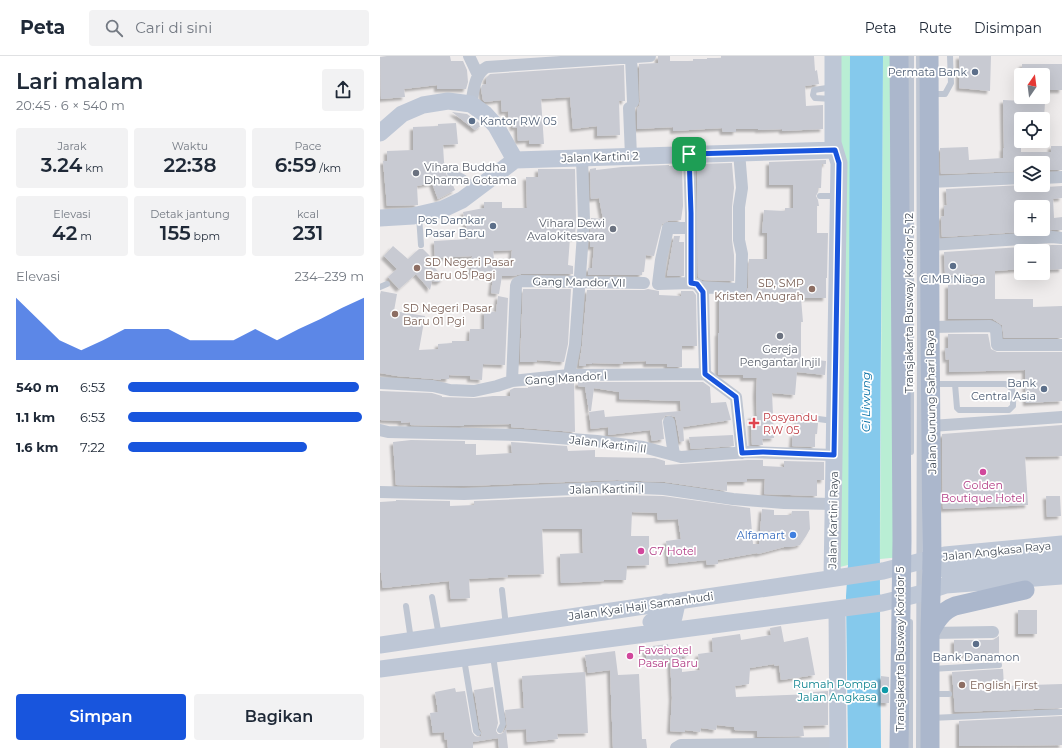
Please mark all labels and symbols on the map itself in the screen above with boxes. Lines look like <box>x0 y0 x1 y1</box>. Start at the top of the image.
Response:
place label: Permata Bank <box>888 65 967 79</box>
marker: Permata Bank <box>970 67 980 77</box>
north arrow <box>1014 68 1050 104</box>
place label: Kantor RW 05 <box>480 114 557 128</box>
marker: Kantor RW 05 <box>467 116 477 126</box>
pin <box>672 137 706 171</box>
street label: Jalan Kartini 2 <box>560 149 639 165</box>
place label: Vihara Buddha Dharma Gotama <box>424 160 517 187</box>
marker: Vihara Buddha Dharma Gotama <box>411 168 421 178</box>
place label: Pos Damkar Pasar Baru <box>417 213 485 240</box>
street label: Transjakarta Busway Koridor 5, 12 <box>902 213 916 393</box>
place label: Vihara Dewi Avalokitesvara <box>527 216 605 243</box>
marker: Pos Damkar Pasar Baru <box>488 221 498 231</box>
marker: Vihara Dewi Avalokitesvara <box>608 224 618 234</box>
place label: SD Negeri Pasar Baru 05 Pagi <box>425 255 514 282</box>
marker: CIMB Niaga <box>948 261 958 271</box>
marker: SD Negeri Pasar Baru 05 Pagi <box>412 263 422 273</box>
place label: CIMB Niaga <box>920 272 986 286</box>
street label: Gang Mandor VII <box>532 274 626 290</box>
place label: SD, SMP Kristen Anugrah <box>714 276 804 303</box>
marker: SD, SMP Kristen Anugrah <box>807 284 817 294</box>
place label: SD Negeri Pasar Baru 01 Pgi <box>403 301 492 328</box>
marker: SD Negeri Pasar Baru 01 Pgi <box>390 309 400 319</box>
street label: Jalan Gunung Sahari Raya <box>923 330 939 475</box>
marker: Gereja Pengantar Injil <box>775 331 785 341</box>
place label: Gereja Pengantar Injil <box>739 342 821 369</box>
street label: Gang Mandor I <box>524 368 608 388</box>
water label: Ci Liwung <box>858 372 873 432</box>
place label: Bank Central Asia <box>971 376 1036 403</box>
marker: Bank Central Asia <box>1039 384 1049 394</box>
place label: Posyandu RW 05 <box>763 410 818 437</box>
marker: Posyandu RW 05 <box>748 417 760 429</box>
street label: Jalan Kartini II <box>568 432 647 456</box>
marker: Golden Boutique Hotel <box>978 467 988 477</box>
street label: Jalan Kartini Raya <box>825 471 841 570</box>
place label: Golden Boutique Hotel <box>941 478 1025 505</box>
street label: Jalan Kartini I <box>569 481 644 497</box>
place label: Alfamart <box>737 528 786 542</box>
marker: Alfamart <box>788 530 798 540</box>
street label: Jalan Angkasa Raya <box>941 538 1052 564</box>
place label: G7 Hotel <box>649 544 697 558</box>
marker: G7 Hotel <box>636 546 646 556</box>
street label: Transjakarta Busway Koridor 5 <box>893 566 907 732</box>
street label: Jalan Kyai Haji Samanhudi <box>567 589 714 623</box>
marker: Bank Danamon <box>971 639 981 649</box>
place label: Favehotel Pasar Baru <box>638 643 698 670</box>
place label: Bank Danamon <box>932 650 1020 664</box>
marker: Favehotel Pasar Baru <box>625 651 635 661</box>
place label: Rumah Pompa Jalan Angkasa <box>793 677 877 704</box>
place label: English First <box>970 678 1039 692</box>
marker: English First <box>957 680 967 690</box>
marker: Rumah Pompa Jalan Angkasa <box>880 685 890 695</box>

